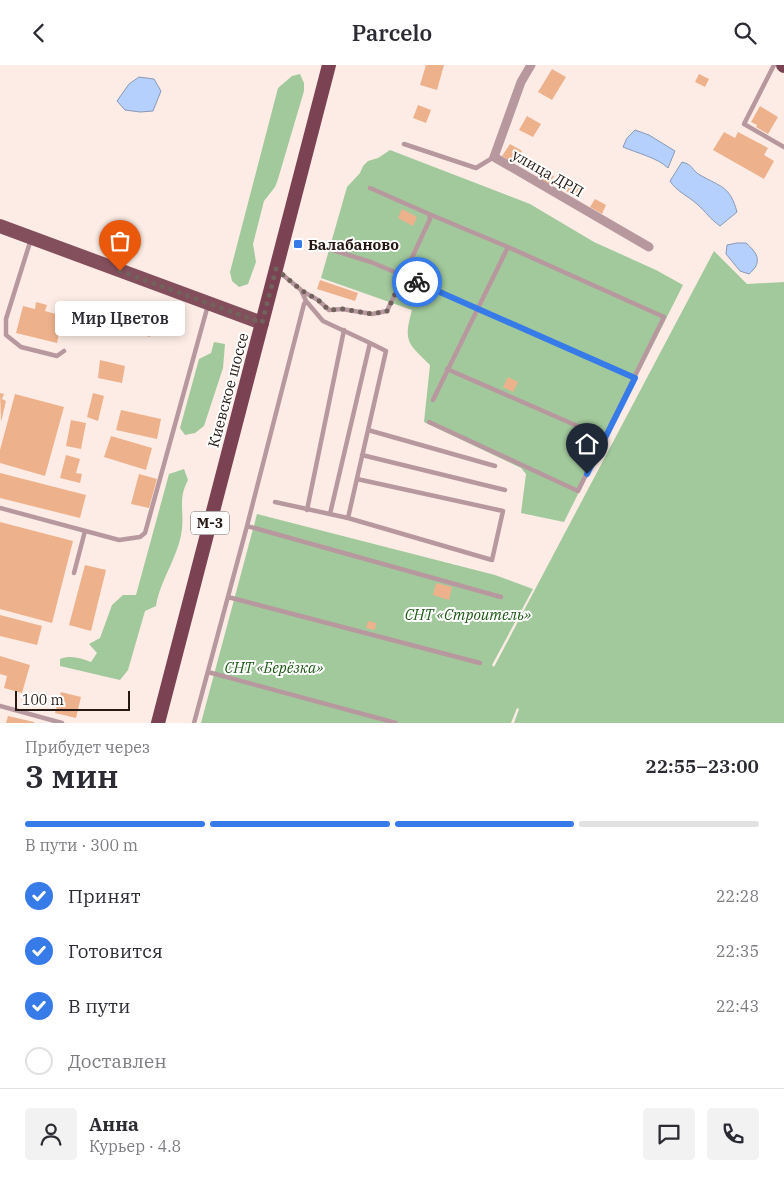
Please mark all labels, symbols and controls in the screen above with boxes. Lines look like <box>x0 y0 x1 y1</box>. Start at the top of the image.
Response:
text: Parcelo <box>352 18 432 47</box>
icon: back <box>25 19 53 47</box>
icon: search <box>731 19 759 47</box>
street label: улица ДРП <box>509 145 587 201</box>
pin <box>99 220 141 271</box>
icon: bag <box>106 227 134 255</box>
place label: Балабаново <box>308 235 399 254</box>
marker: Балабаново <box>292 238 304 250</box>
courier <box>392 257 442 307</box>
icon: bike <box>403 268 431 296</box>
callout: Мир Цветов <box>55 301 185 336</box>
text: Мир Цветов <box>71 308 169 328</box>
street label: Киевское шоссе <box>204 331 252 449</box>
pin <box>566 423 608 474</box>
icon: home <box>573 430 601 458</box>
road number: М-3 <box>191 511 229 534</box>
park label: СНТ «Строитель» <box>405 605 531 624</box>
park label: СНТ «Берёзка» <box>225 658 323 677</box>
scale bar <box>15 688 130 711</box>
text: 100 m <box>22 691 64 709</box>
text: Прибудет через <box>25 737 150 757</box>
text: 22:55–23:00 <box>645 754 759 778</box>
text: 3 мин <box>25 755 119 797</box>
text: В пути · 300 m <box>25 835 138 855</box>
icon: check <box>25 882 53 910</box>
text: Принят <box>68 884 141 908</box>
text: 22:28 <box>716 886 759 906</box>
icon: check <box>25 937 53 965</box>
text: Готовится <box>68 939 163 963</box>
text: 22:35 <box>716 941 759 961</box>
icon: check <box>25 992 53 1020</box>
text: В пути <box>68 994 130 1018</box>
text: 22:43 <box>716 996 759 1016</box>
text: Доставлен <box>68 1049 167 1073</box>
button: person <box>25 1108 77 1160</box>
button: chat <box>643 1108 695 1160</box>
button: phone <box>707 1108 759 1160</box>
text: Анна <box>89 1112 139 1136</box>
text: Курьер · 4.8 <box>89 1136 181 1156</box>

